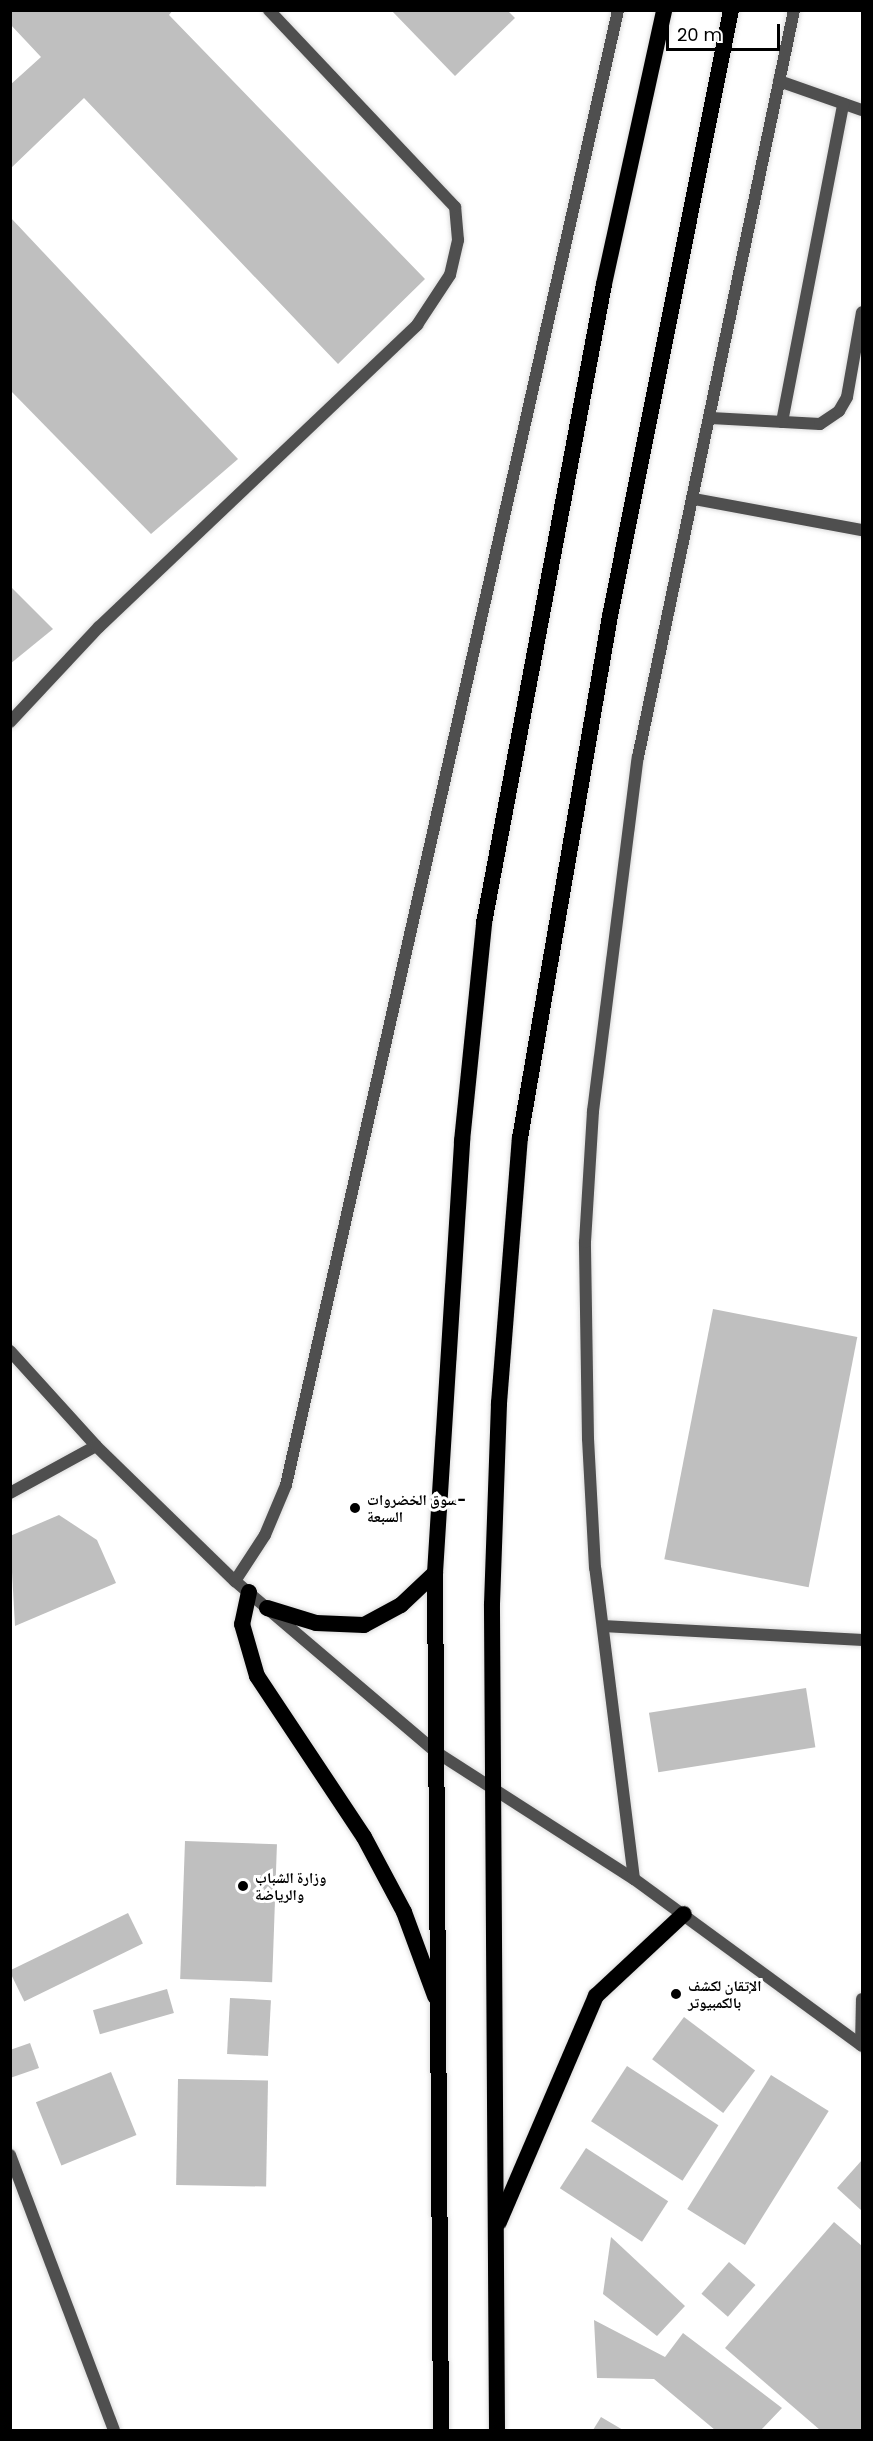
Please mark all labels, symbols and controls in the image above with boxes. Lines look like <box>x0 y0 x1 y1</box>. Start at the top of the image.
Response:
scale bar <box>669 12 783 50</box>
text: 20 m <box>677 22 722 47</box>
place label: سوق الخضروات- السبعة <box>367 1490 466 1525</box>
marker: سوق الخضروات- السبعة <box>348 1501 362 1515</box>
place label: وزارة الشباب والرياضة <box>255 1868 326 1903</box>
marker: وزارة الشباب والرياضة <box>236 1879 250 1893</box>
place label: الإتقان لكشف بالكمبيوتر <box>688 1976 762 2011</box>
marker: الإتقان لكشف بالكمبيوتر <box>669 1987 683 2001</box>

